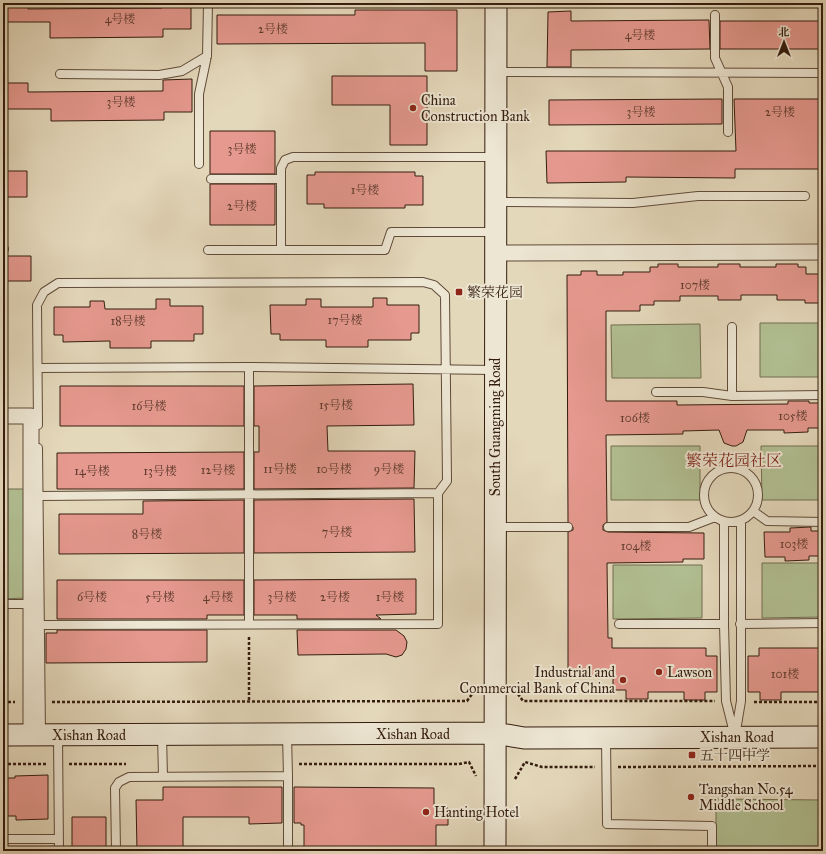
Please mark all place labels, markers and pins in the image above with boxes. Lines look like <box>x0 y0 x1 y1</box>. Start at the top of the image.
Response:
place label: China Construction Bank <box>421 92 530 125</box>
marker: China Construction Bank <box>408 103 418 113</box>
place label: 繁荣花园 <box>467 284 523 301</box>
marker: 繁荣花园 <box>454 287 464 297</box>
place label: Industrial and Commercial Bank of China <box>460 664 615 697</box>
place label: Lawson <box>667 664 713 681</box>
marker: Lawson <box>654 667 664 677</box>
marker: Industrial and Commercial Bank of China <box>618 675 628 685</box>
place label: 五十四中学 <box>700 747 770 764</box>
marker: 五十四中学 <box>687 750 697 760</box>
place label: Tangshan No.54 Middle School <box>699 781 794 814</box>
marker: Tangshan No.54 Middle School <box>686 792 696 802</box>
place label: Hanting Hotel <box>434 804 519 821</box>
marker: Hanting Hotel <box>421 807 431 817</box>

